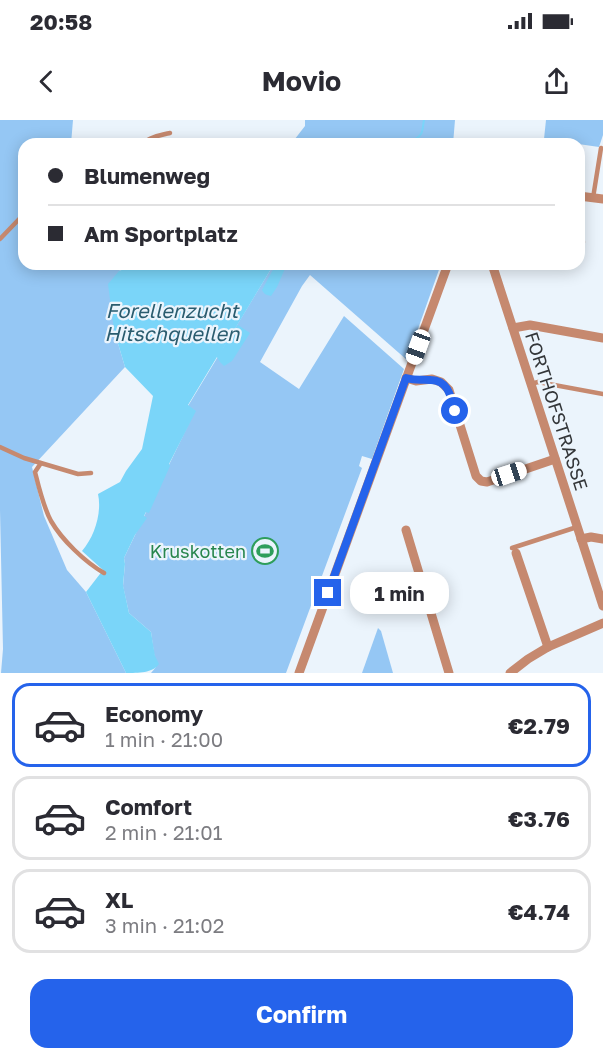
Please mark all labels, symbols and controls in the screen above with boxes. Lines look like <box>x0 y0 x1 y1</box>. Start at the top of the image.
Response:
text: 20:58 <box>30 8 92 35</box>
icon: back <box>30 65 63 98</box>
text: Movio <box>262 65 341 97</box>
icon: share <box>540 65 573 98</box>
text: Blumenweg <box>84 162 210 189</box>
text: Am Sportplatz <box>84 220 238 247</box>
water label: Forellenzucht Hitschquellen <box>105 298 240 345</box>
car <box>403 327 433 367</box>
street label: FORTHOFSTRASSE <box>521 329 593 493</box>
route start <box>441 397 468 424</box>
car <box>489 460 529 488</box>
sports icon: Kruskotten <box>250 536 280 566</box>
place label: Kruskotten <box>150 540 246 562</box>
callout: 1 min <box>349 572 448 614</box>
route end <box>314 579 341 606</box>
text: 1 min <box>374 581 425 605</box>
icon: car <box>33 698 87 752</box>
text: Economy <box>105 700 203 727</box>
text: €2.79 <box>508 712 570 739</box>
text: 1 min · 21:00 <box>105 727 223 751</box>
icon: car <box>33 791 87 845</box>
text: Comfort <box>105 793 192 820</box>
text: €3.76 <box>508 805 570 832</box>
text: 2 min · 21:01 <box>105 820 222 844</box>
icon: car <box>33 884 87 938</box>
text: XL <box>105 886 133 913</box>
text: €4.74 <box>508 898 570 925</box>
text: 3 min · 21:02 <box>105 913 224 937</box>
button: Confirm <box>30 979 573 1048</box>

